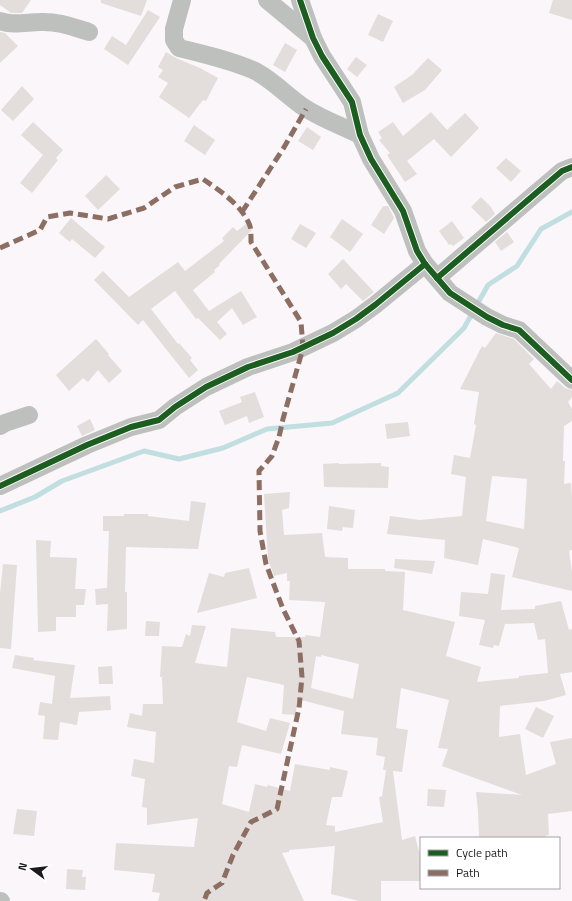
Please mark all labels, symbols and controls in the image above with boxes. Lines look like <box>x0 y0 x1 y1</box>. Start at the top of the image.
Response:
legend <box>420 837 560 889</box>
text: Cycle path <box>456 843 508 862</box>
north arrow <box>12 849 52 889</box>
text: N <box>14 861 31 872</box>
text: Path <box>456 863 480 882</box>

